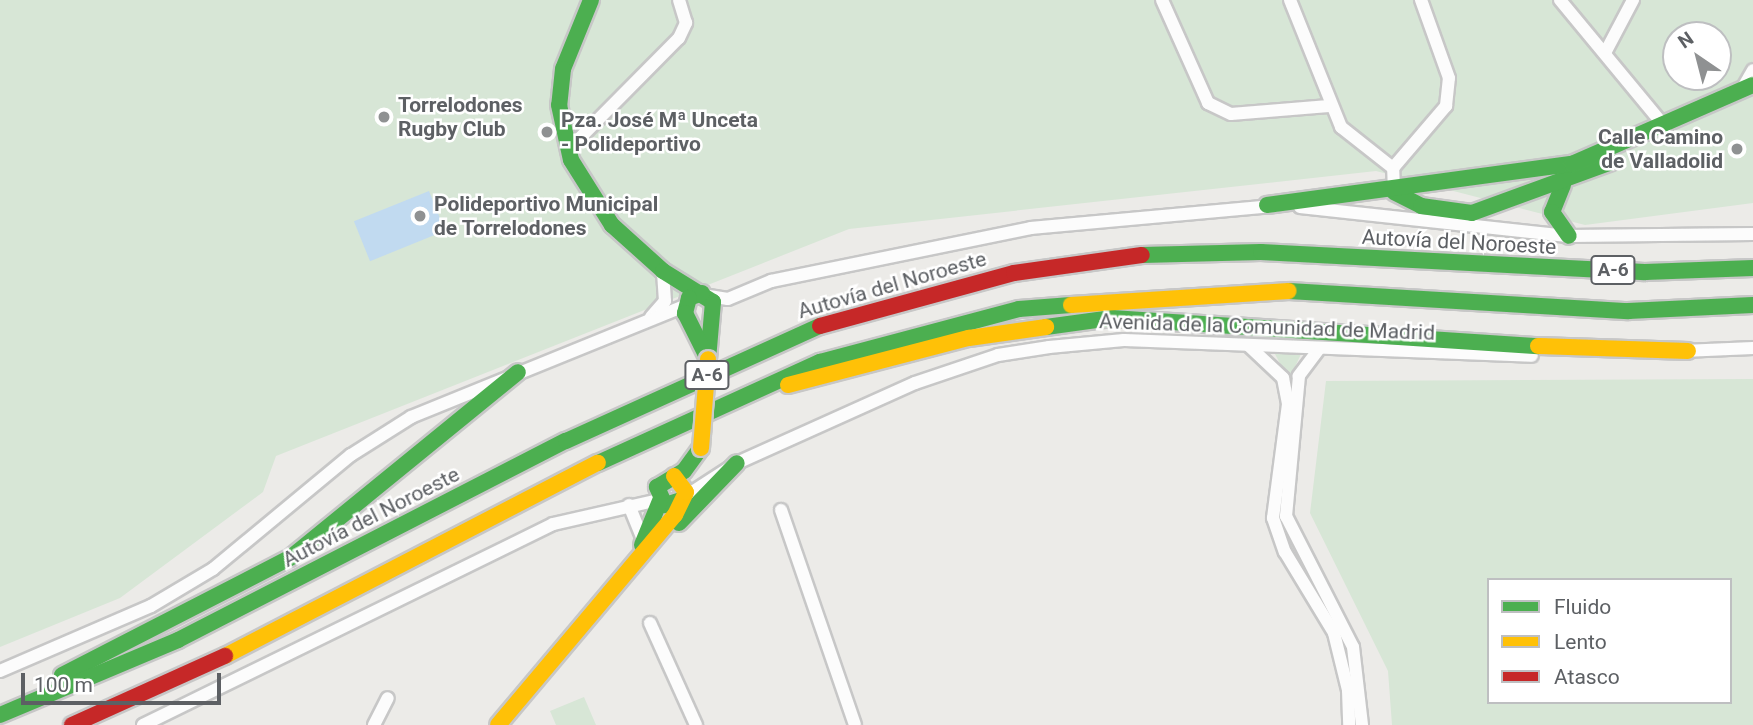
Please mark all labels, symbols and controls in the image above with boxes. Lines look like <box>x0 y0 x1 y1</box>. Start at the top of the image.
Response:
north arrow <box>1662 21 1732 91</box>
text: N <box>1674 27 1698 53</box>
place label: Torrelodones Rugby Club <box>398 92 523 142</box>
place label: Pza. José Mª Unceta - Polideportivo <box>561 107 758 157</box>
marker: Torrelodones Rugby Club <box>376 109 392 125</box>
marker: Pza. José Mª Unceta - Polideportivo <box>539 124 555 140</box>
place label: Calle Camino de Valladolid <box>1598 124 1723 174</box>
marker: Calle Camino de Valladolid <box>1729 141 1745 157</box>
place label: Polideportivo Municipal de Torrelodones <box>434 191 658 241</box>
marker: Polideportivo Municipal de Torrelodones <box>412 208 428 224</box>
street label: Autovía del Noroeste <box>1361 224 1557 260</box>
street label: Autovía del Noroeste <box>795 246 989 324</box>
road number: A-6 <box>1590 254 1636 286</box>
street label: Avenida de la Comunidad de Madrid <box>1099 309 1435 345</box>
road number: A-6 <box>684 360 730 390</box>
street label: Autovía del Noroeste <box>279 462 463 572</box>
legend <box>1487 578 1732 704</box>
text: Fluido <box>1554 595 1611 619</box>
text: Lento <box>1554 630 1607 654</box>
scale bar <box>24 658 224 702</box>
text: Atasco <box>1554 665 1620 689</box>
text: 100 m <box>34 673 93 697</box>

